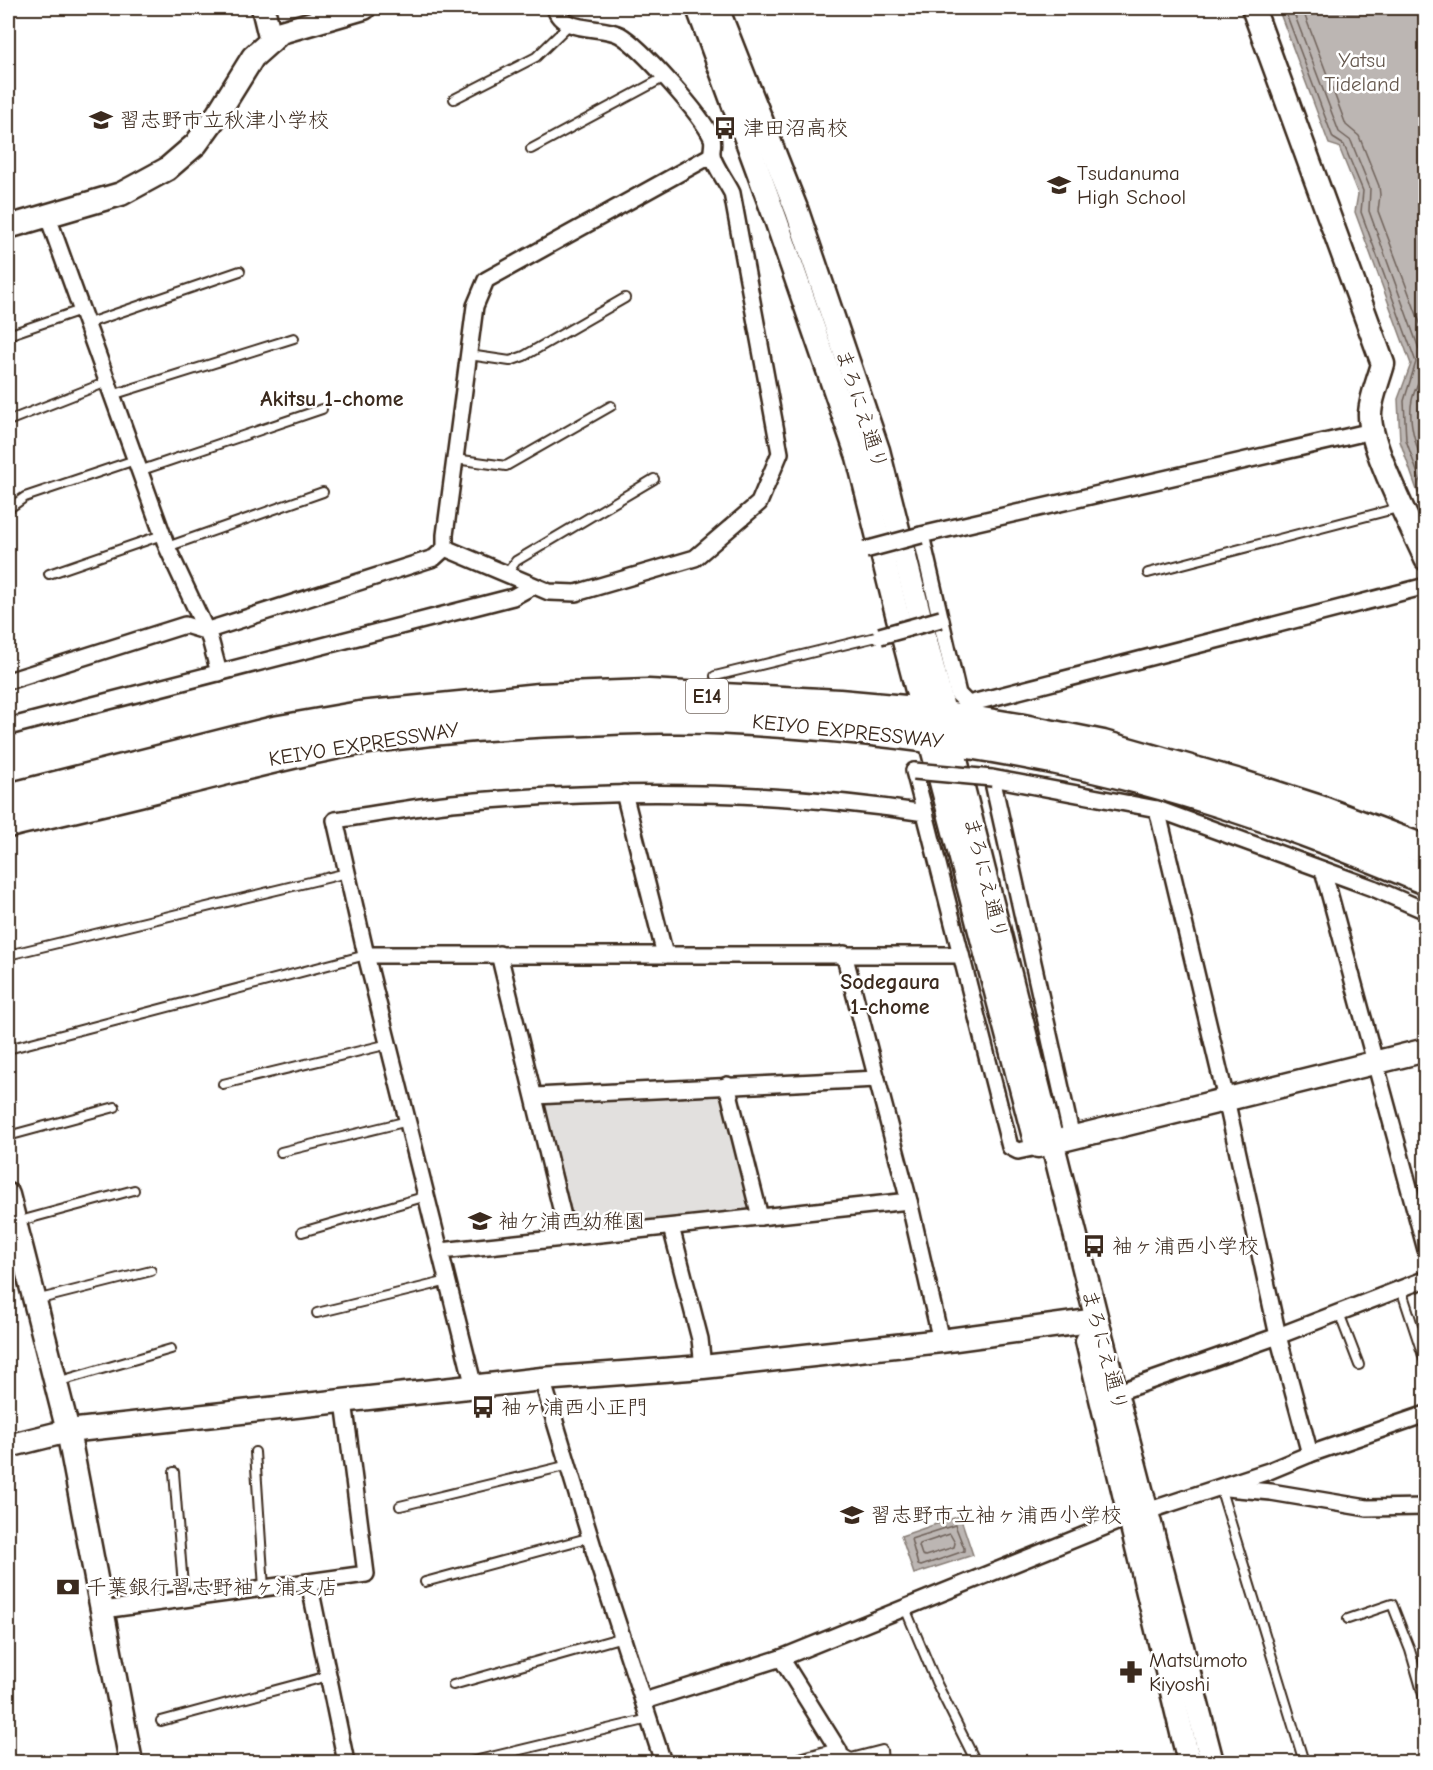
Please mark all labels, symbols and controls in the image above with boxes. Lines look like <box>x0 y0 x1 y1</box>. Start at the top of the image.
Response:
park label: Yatsu Tideland <box>1324 48 1400 96</box>
school or university icon: 習志野市立秋津小学校 <box>88 107 114 133</box>
place label: 習志野市立秋津小学校 <box>119 108 329 132</box>
bus stop icon: 津田沼高校 <box>712 115 738 141</box>
place label: 津田沼高校 <box>743 116 848 140</box>
place label: Tsudanuma High School <box>1077 161 1186 209</box>
school or university icon: Tsudanuma High School <box>1046 172 1072 198</box>
street label: まろにえ通り <box>831 345 893 473</box>
district label: Akitsu 1-chome <box>260 386 404 412</box>
road number: E14 <box>686 679 728 713</box>
street label: KEIYO EXPRESSWAY <box>751 709 945 753</box>
street label: KEIYO EXPRESSWAY <box>267 717 461 771</box>
street label: まろにえ通り <box>959 814 1013 942</box>
district label: Sodegaura 1-chome <box>840 969 940 1020</box>
school or university icon: 袖ケ浦西幼稚園 <box>467 1208 493 1234</box>
place label: 袖ケ浦西幼稚園 <box>498 1209 645 1233</box>
bus stop icon: 袖ヶ浦西小学校 <box>1081 1233 1107 1259</box>
place label: 袖ヶ浦西小学校 <box>1112 1234 1259 1258</box>
street label: まろにえ通り <box>1077 1286 1133 1414</box>
bus stop icon: 袖ヶ浦西小正門 <box>470 1394 496 1420</box>
place label: 袖ヶ浦西小正門 <box>501 1395 648 1419</box>
school or university icon: 習志野市立袖ヶ浦西小学校 <box>839 1502 865 1528</box>
place label: 習志野市立袖ヶ浦西小学校 <box>870 1503 1122 1527</box>
bank icon: 千葉銀行習志野袖ヶ浦支店 <box>55 1574 81 1600</box>
place label: 千葉銀行習志野袖ヶ浦支店 <box>86 1575 338 1599</box>
place label: Matsumoto Kiyoshi <box>1149 1648 1248 1696</box>
pharmacy icon: Matsumoto Kiyoshi <box>1118 1659 1144 1685</box>

